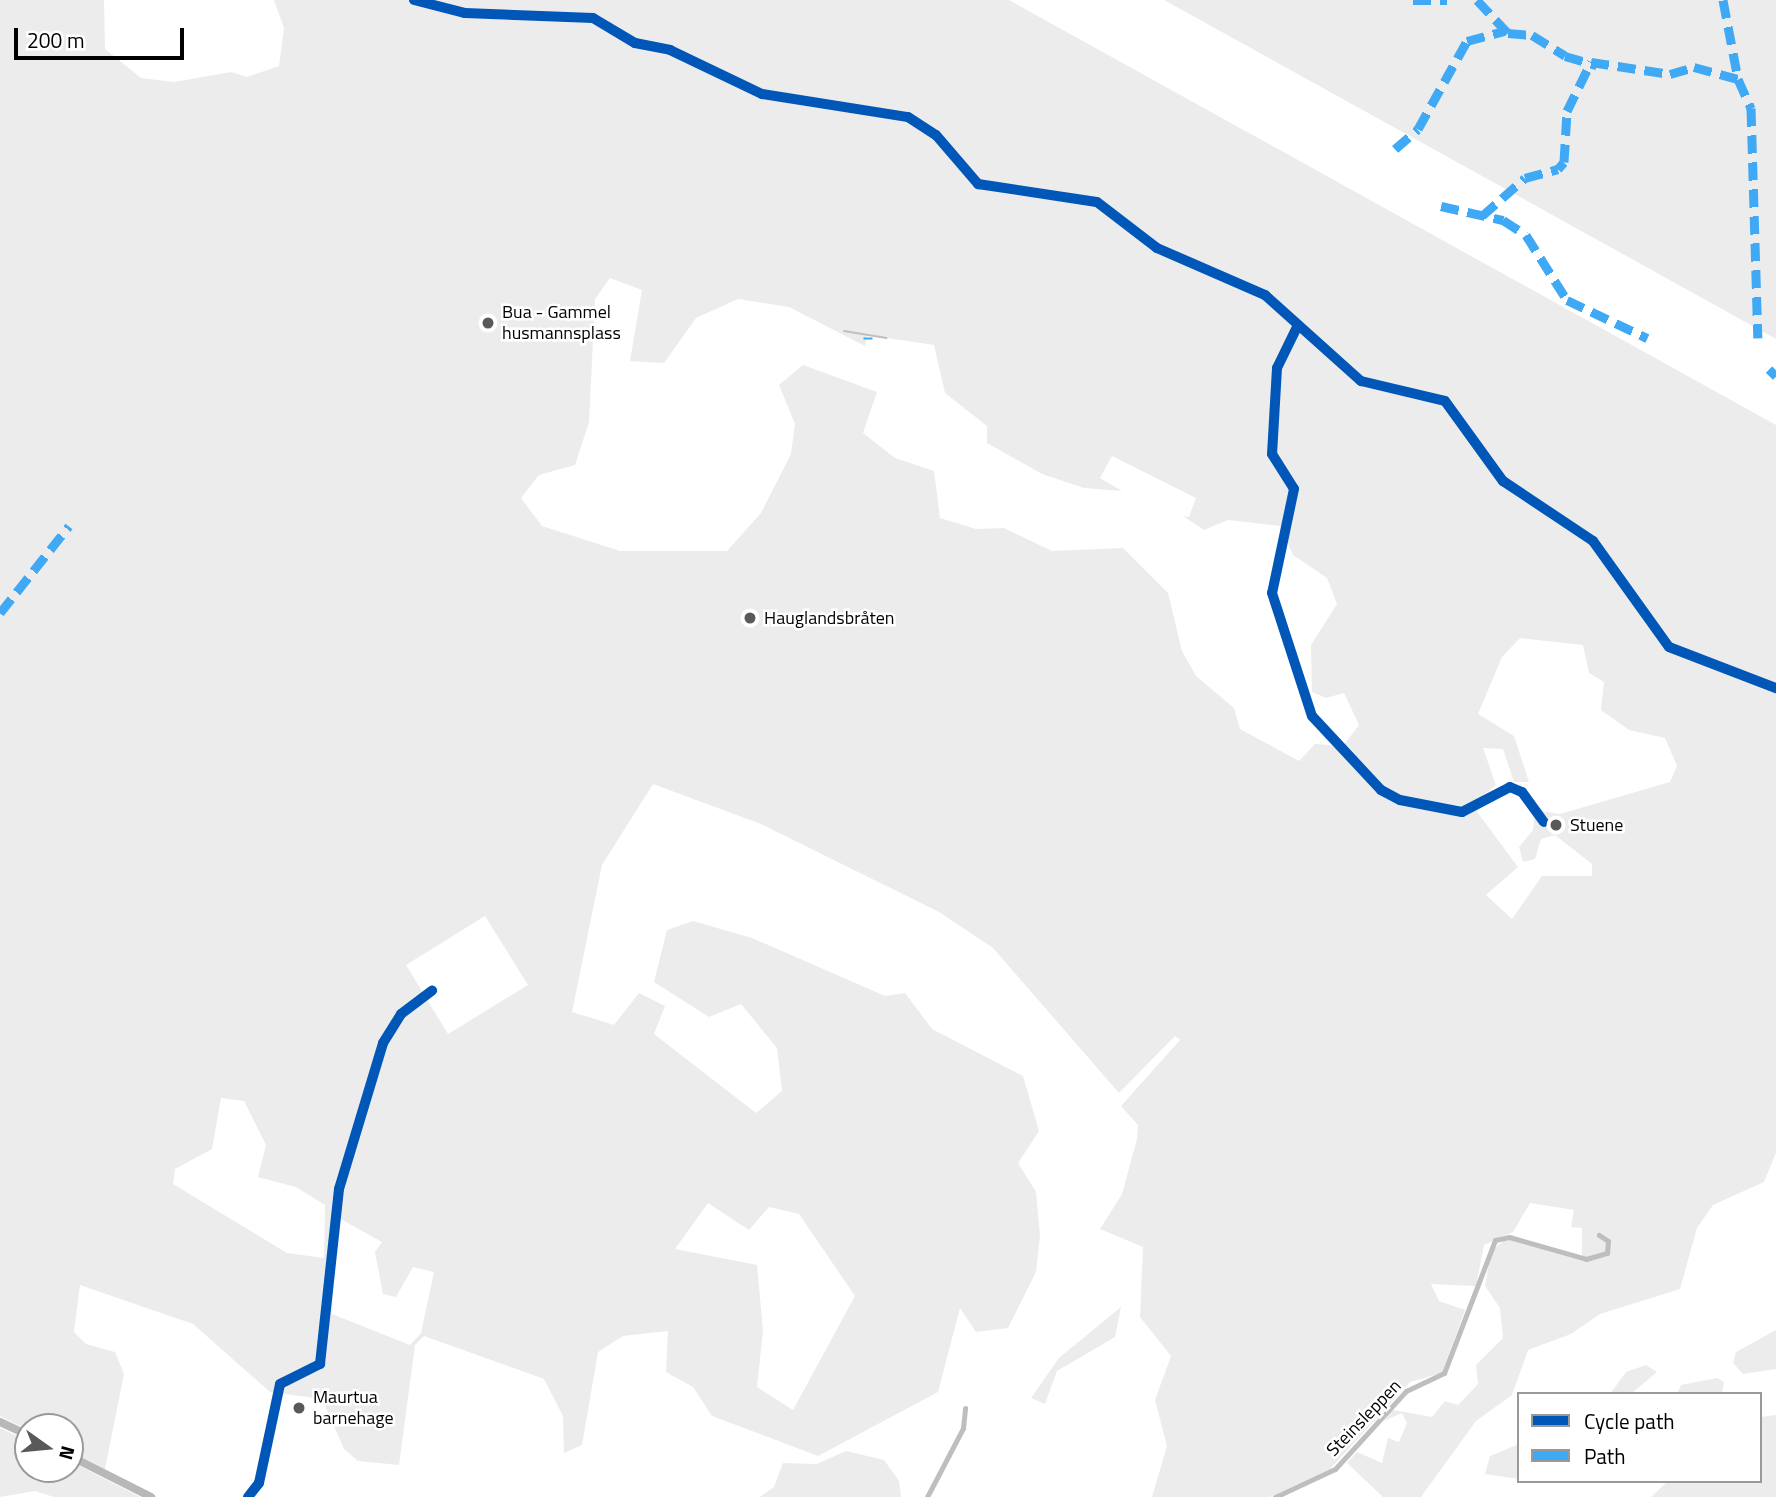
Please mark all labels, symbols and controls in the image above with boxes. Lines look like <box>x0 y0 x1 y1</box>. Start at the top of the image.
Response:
scale bar <box>18 14 187 58</box>
text: 200 m <box>27 24 84 56</box>
place label: Bua - Gammel husmannsplass <box>502 302 621 344</box>
marker: Bua - Gammel husmannsplass <box>480 315 496 331</box>
place label: Hauglandsbråten <box>764 607 894 629</box>
marker: Hauglandsbråten <box>742 610 758 626</box>
place label: Stuene <box>1570 814 1623 836</box>
marker: Stuene <box>1548 817 1564 833</box>
street label: Steinsleppen <box>1322 1375 1406 1461</box>
place label: Maurtua barnehage <box>313 1387 393 1430</box>
legend <box>1517 1392 1762 1483</box>
marker: Maurtua barnehage <box>291 1400 307 1416</box>
text: Cycle path <box>1584 1405 1675 1437</box>
north arrow <box>14 1413 84 1483</box>
text: Path <box>1584 1440 1626 1472</box>
text: N <box>52 1443 84 1463</box>

